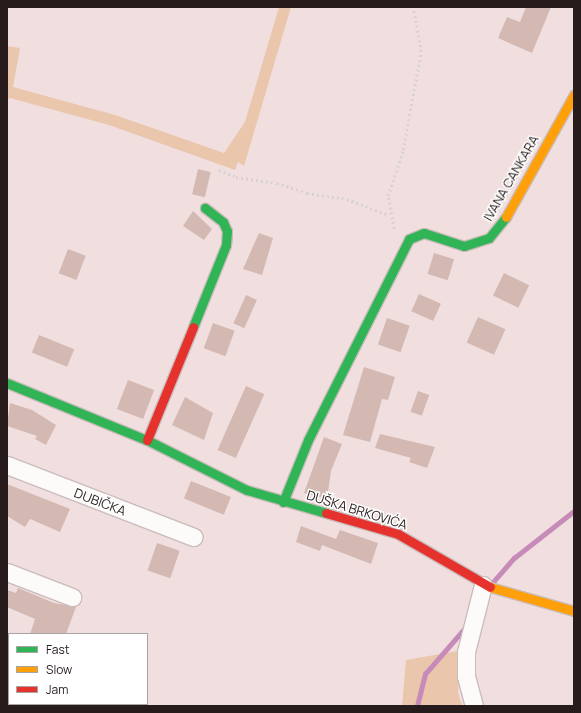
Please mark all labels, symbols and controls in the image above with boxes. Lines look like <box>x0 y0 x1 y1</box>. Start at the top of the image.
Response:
street label: IVANA CANKARA <box>480 132 542 224</box>
street label: DUBIČKA <box>72 485 128 519</box>
street label: DUŠKA BRKOVIĆA <box>305 487 409 533</box>
legend <box>8 633 148 705</box>
text: Fast <box>46 641 70 658</box>
text: Slow <box>46 661 72 678</box>
text: Jam <box>46 681 68 698</box>

